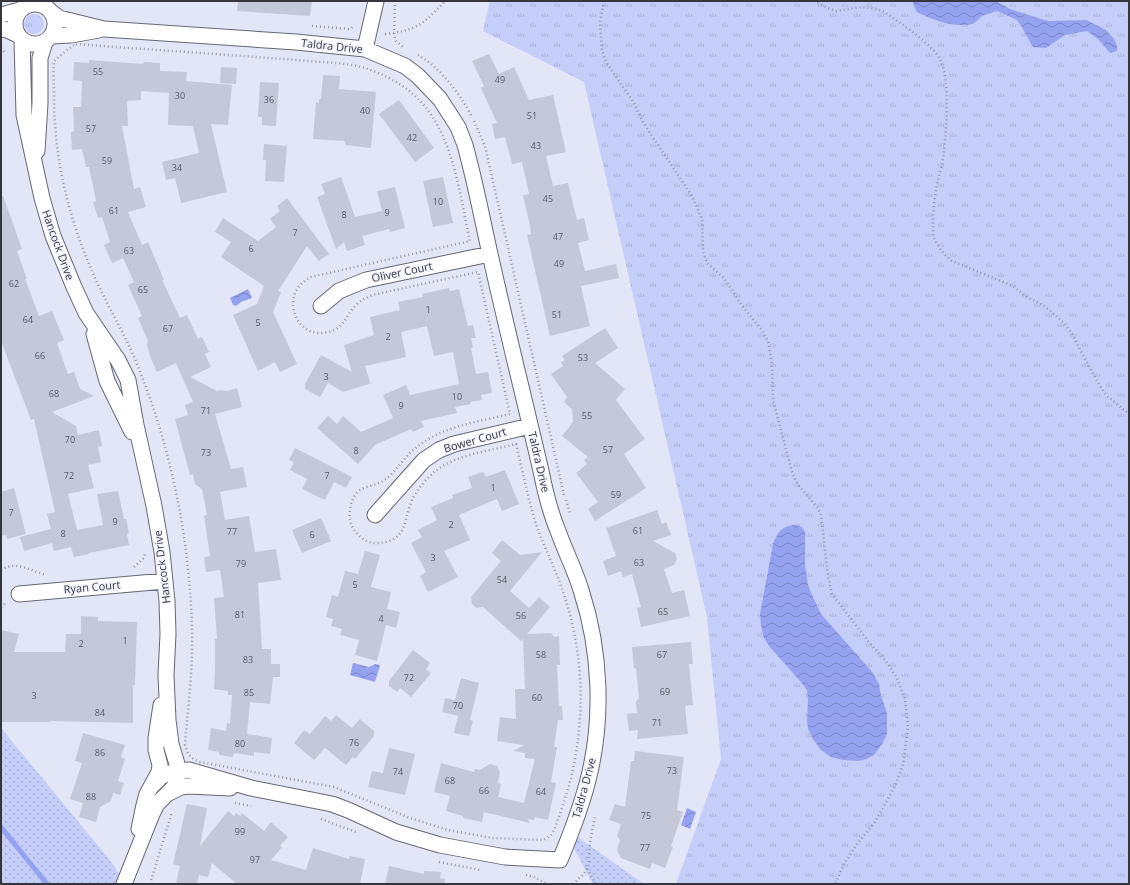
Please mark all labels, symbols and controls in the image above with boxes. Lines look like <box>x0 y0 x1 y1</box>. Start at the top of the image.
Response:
street label: Taldra Drive <box>300 35 364 56</box>
house number: 55 <box>93 65 103 78</box>
house number: 49 <box>495 73 505 86</box>
house number: 30 <box>175 89 185 102</box>
house number: 36 <box>264 93 274 106</box>
house number: 40 <box>360 104 370 117</box>
house number: 51 <box>527 109 537 122</box>
house number: 57 <box>86 122 96 135</box>
house number: 42 <box>407 131 417 144</box>
house number: 43 <box>531 139 541 152</box>
house number: 59 <box>102 154 112 167</box>
house number: 34 <box>172 161 182 174</box>
house number: 45 <box>543 192 553 205</box>
house number: 10 <box>433 195 443 208</box>
house number: 61 <box>109 204 119 217</box>
house number: 9 <box>384 206 390 219</box>
street label: Hancock Drive <box>39 208 78 282</box>
house number: 8 <box>341 208 347 221</box>
house number: 7 <box>292 226 298 239</box>
house number: 47 <box>553 230 563 243</box>
house number: 6 <box>248 242 254 255</box>
house number: 63 <box>124 244 134 257</box>
house number: 49 <box>554 257 564 270</box>
street label: Oliver Court <box>370 258 434 285</box>
house number: 62 <box>9 277 19 290</box>
house number: 65 <box>138 283 148 296</box>
house number: 1 <box>425 303 431 316</box>
house number: 51 <box>552 308 562 321</box>
house number: 64 <box>23 313 33 326</box>
house number: 5 <box>255 316 261 329</box>
house number: 67 <box>163 322 173 335</box>
house number: 2 <box>385 330 391 343</box>
house number: 66 <box>35 349 45 362</box>
house number: 53 <box>578 351 588 364</box>
house number: 3 <box>323 370 329 383</box>
house number: 68 <box>49 387 59 400</box>
house number: 10 <box>452 390 462 403</box>
house number: 9 <box>398 399 404 412</box>
house number: 71 <box>201 404 211 417</box>
house number: 55 <box>582 409 592 422</box>
street label: Bower Court <box>442 423 508 456</box>
street label: Taldra Drive <box>525 430 554 494</box>
house number: 70 <box>65 433 75 446</box>
house number: 57 <box>603 443 613 456</box>
house number: 8 <box>353 444 359 457</box>
house number: 73 <box>201 446 211 459</box>
house number: 72 <box>64 469 74 482</box>
house number: 7 <box>324 469 330 482</box>
house number: 1 <box>490 481 496 494</box>
house number: 59 <box>611 488 621 501</box>
house number: 7 <box>8 506 14 519</box>
house number: 9 <box>112 515 118 528</box>
house number: 2 <box>448 518 454 531</box>
house number: 61 <box>633 524 643 537</box>
house number: 77 <box>227 525 237 538</box>
house number: 8 <box>60 527 66 540</box>
house number: 6 <box>309 528 315 541</box>
street label: Hancock Drive <box>150 530 173 605</box>
house number: 3 <box>430 551 436 564</box>
house number: 63 <box>634 556 644 569</box>
house number: 79 <box>236 557 246 570</box>
house number: 54 <box>497 573 507 586</box>
street label: Ryan Court <box>63 577 121 596</box>
house number: 5 <box>352 578 358 591</box>
house number: 65 <box>658 605 668 618</box>
house number: 81 <box>235 608 245 621</box>
house number: 56 <box>516 609 526 622</box>
house number: 4 <box>378 612 384 625</box>
house number: 1 <box>122 634 128 647</box>
house number: 2 <box>78 637 84 650</box>
house number: 58 <box>536 648 546 661</box>
house number: 67 <box>657 648 667 661</box>
house number: 83 <box>243 653 253 666</box>
house number: 72 <box>404 671 414 684</box>
house number: 69 <box>660 685 670 698</box>
house number: 85 <box>244 686 254 699</box>
house number: 3 <box>31 689 37 702</box>
house number: 60 <box>532 691 542 704</box>
house number: 70 <box>453 699 463 712</box>
house number: 84 <box>95 706 105 719</box>
house number: 71 <box>652 716 662 729</box>
house number: 76 <box>349 736 359 749</box>
house number: 80 <box>235 737 245 750</box>
house number: 86 <box>95 746 105 759</box>
street label: Taldra Drive <box>568 756 599 820</box>
house number: 73 <box>667 764 677 777</box>
house number: 74 <box>393 765 403 778</box>
house number: 68 <box>445 774 455 787</box>
house number: 66 <box>479 784 489 797</box>
house number: 64 <box>536 785 546 798</box>
house number: 88 <box>86 790 96 803</box>
house number: 75 <box>641 809 651 822</box>
house number: 99 <box>235 825 245 838</box>
house number: 77 <box>640 841 650 854</box>
house number: 97 <box>250 853 260 866</box>

